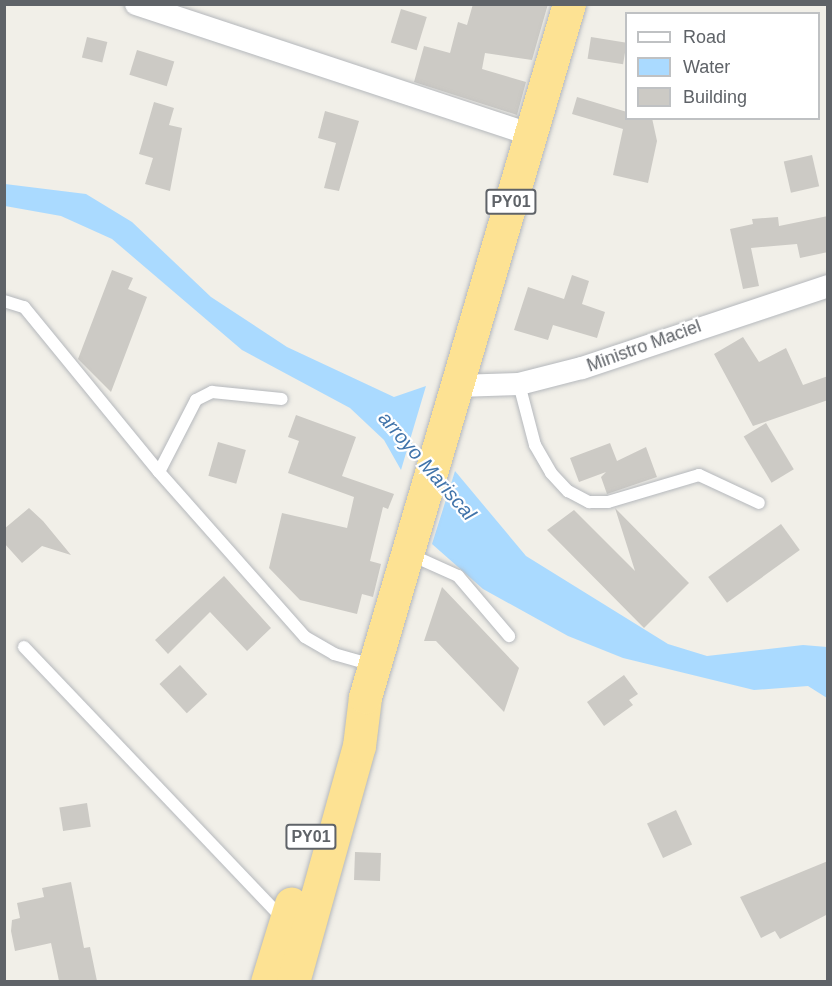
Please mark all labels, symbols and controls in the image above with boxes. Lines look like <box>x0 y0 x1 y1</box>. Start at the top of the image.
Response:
legend <box>625 12 820 120</box>
text: Road <box>683 27 726 47</box>
text: Water <box>683 57 730 77</box>
text: Building <box>683 87 747 107</box>
road number: PY01 <box>484 189 538 215</box>
street label: Ministro Maciel <box>584 315 704 377</box>
water label: arroyo Mariscal <box>373 407 481 525</box>
road number: PY01 <box>284 824 338 850</box>

